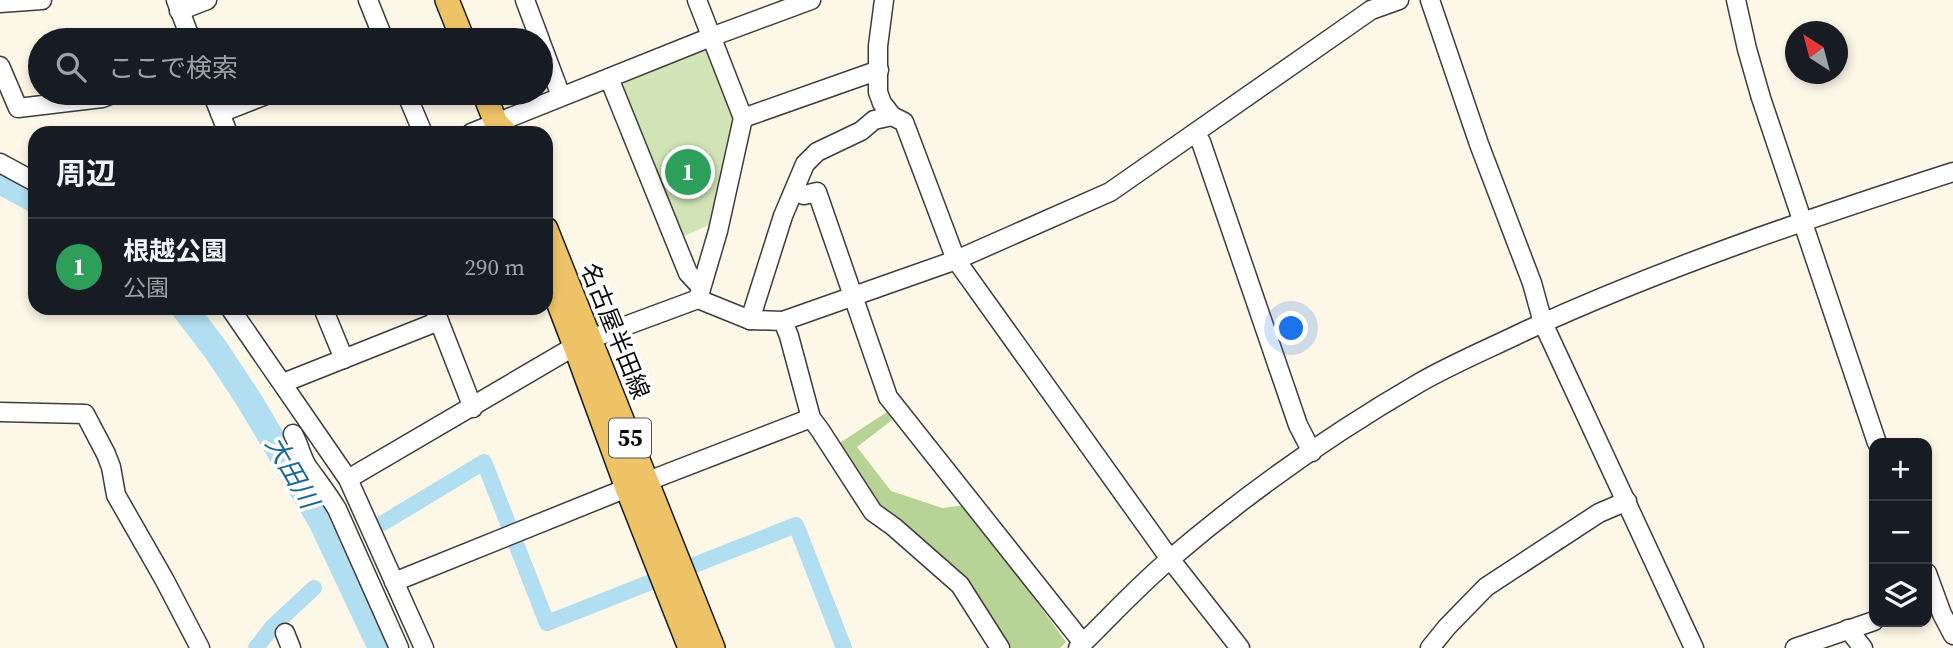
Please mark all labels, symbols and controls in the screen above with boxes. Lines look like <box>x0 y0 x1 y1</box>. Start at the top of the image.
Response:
north arrow <box>1785 21 1848 84</box>
search box <box>28 28 553 105</box>
icon: search <box>52 48 90 86</box>
text: ここで検索 <box>108 50 238 86</box>
pin: 1 <box>665 146 711 198</box>
text: 周辺 <box>56 153 116 194</box>
text: 根越公園 <box>123 233 227 269</box>
text: 1 <box>73 251 85 283</box>
text: 290 m <box>464 251 525 283</box>
street label: 名古屋半田線 <box>573 258 658 404</box>
text: 公園 <box>123 272 169 304</box>
your location <box>1274 311 1308 345</box>
road number: 55 <box>609 418 651 458</box>
water label: 大田川 <box>257 429 329 517</box>
map controls <box>1869 438 1932 627</box>
button: + <box>1869 438 1932 501</box>
button: − <box>1869 501 1932 564</box>
button: layers <box>1869 564 1932 627</box>

